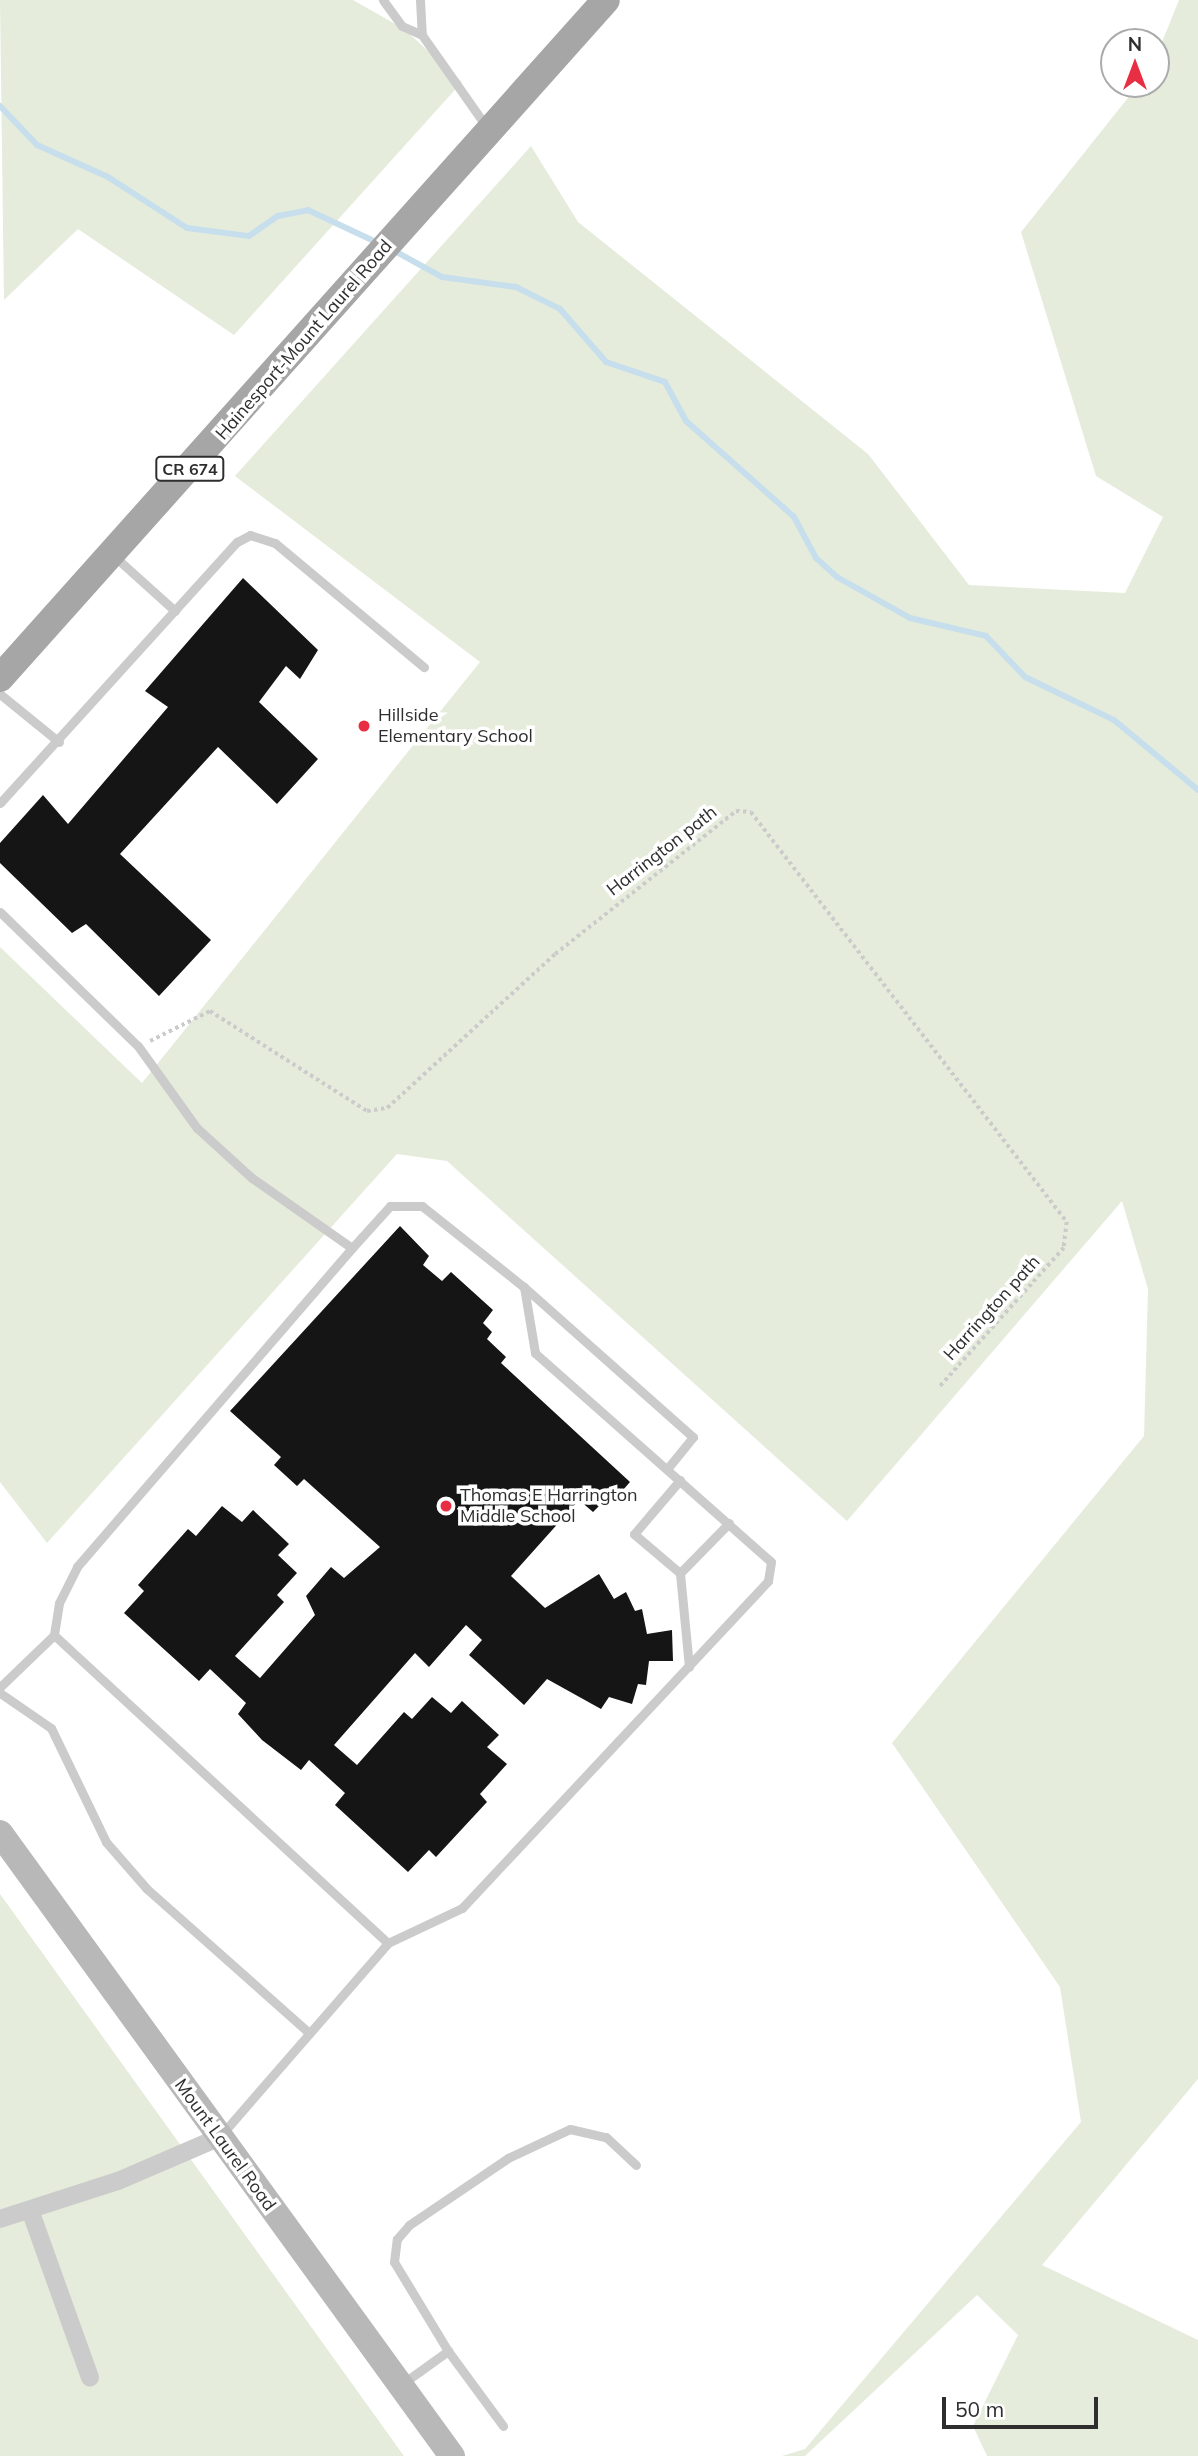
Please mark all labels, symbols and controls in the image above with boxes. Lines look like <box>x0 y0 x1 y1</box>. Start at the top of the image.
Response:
north arrow <box>1100 28 1170 98</box>
text: N <box>1128 32 1142 56</box>
street label: Hainesport-Mount Laurel Road <box>211 236 397 444</box>
road number: CR 674 <box>155 456 225 482</box>
place label: Hillside Elementary School <box>378 705 533 748</box>
marker: Hillside Elementary School <box>356 718 372 734</box>
street label: Harrington path <box>603 801 721 901</box>
street label: Harrington path <box>939 1251 1045 1365</box>
place label: Thomas E Harrington Middle School <box>460 1485 638 1528</box>
marker: Thomas E Harrington Middle School <box>438 1498 454 1514</box>
street label: Mount Laurel Road <box>170 2075 280 2215</box>
scale bar <box>946 2382 1102 2426</box>
text: 50 m <box>955 2396 1004 2422</box>

